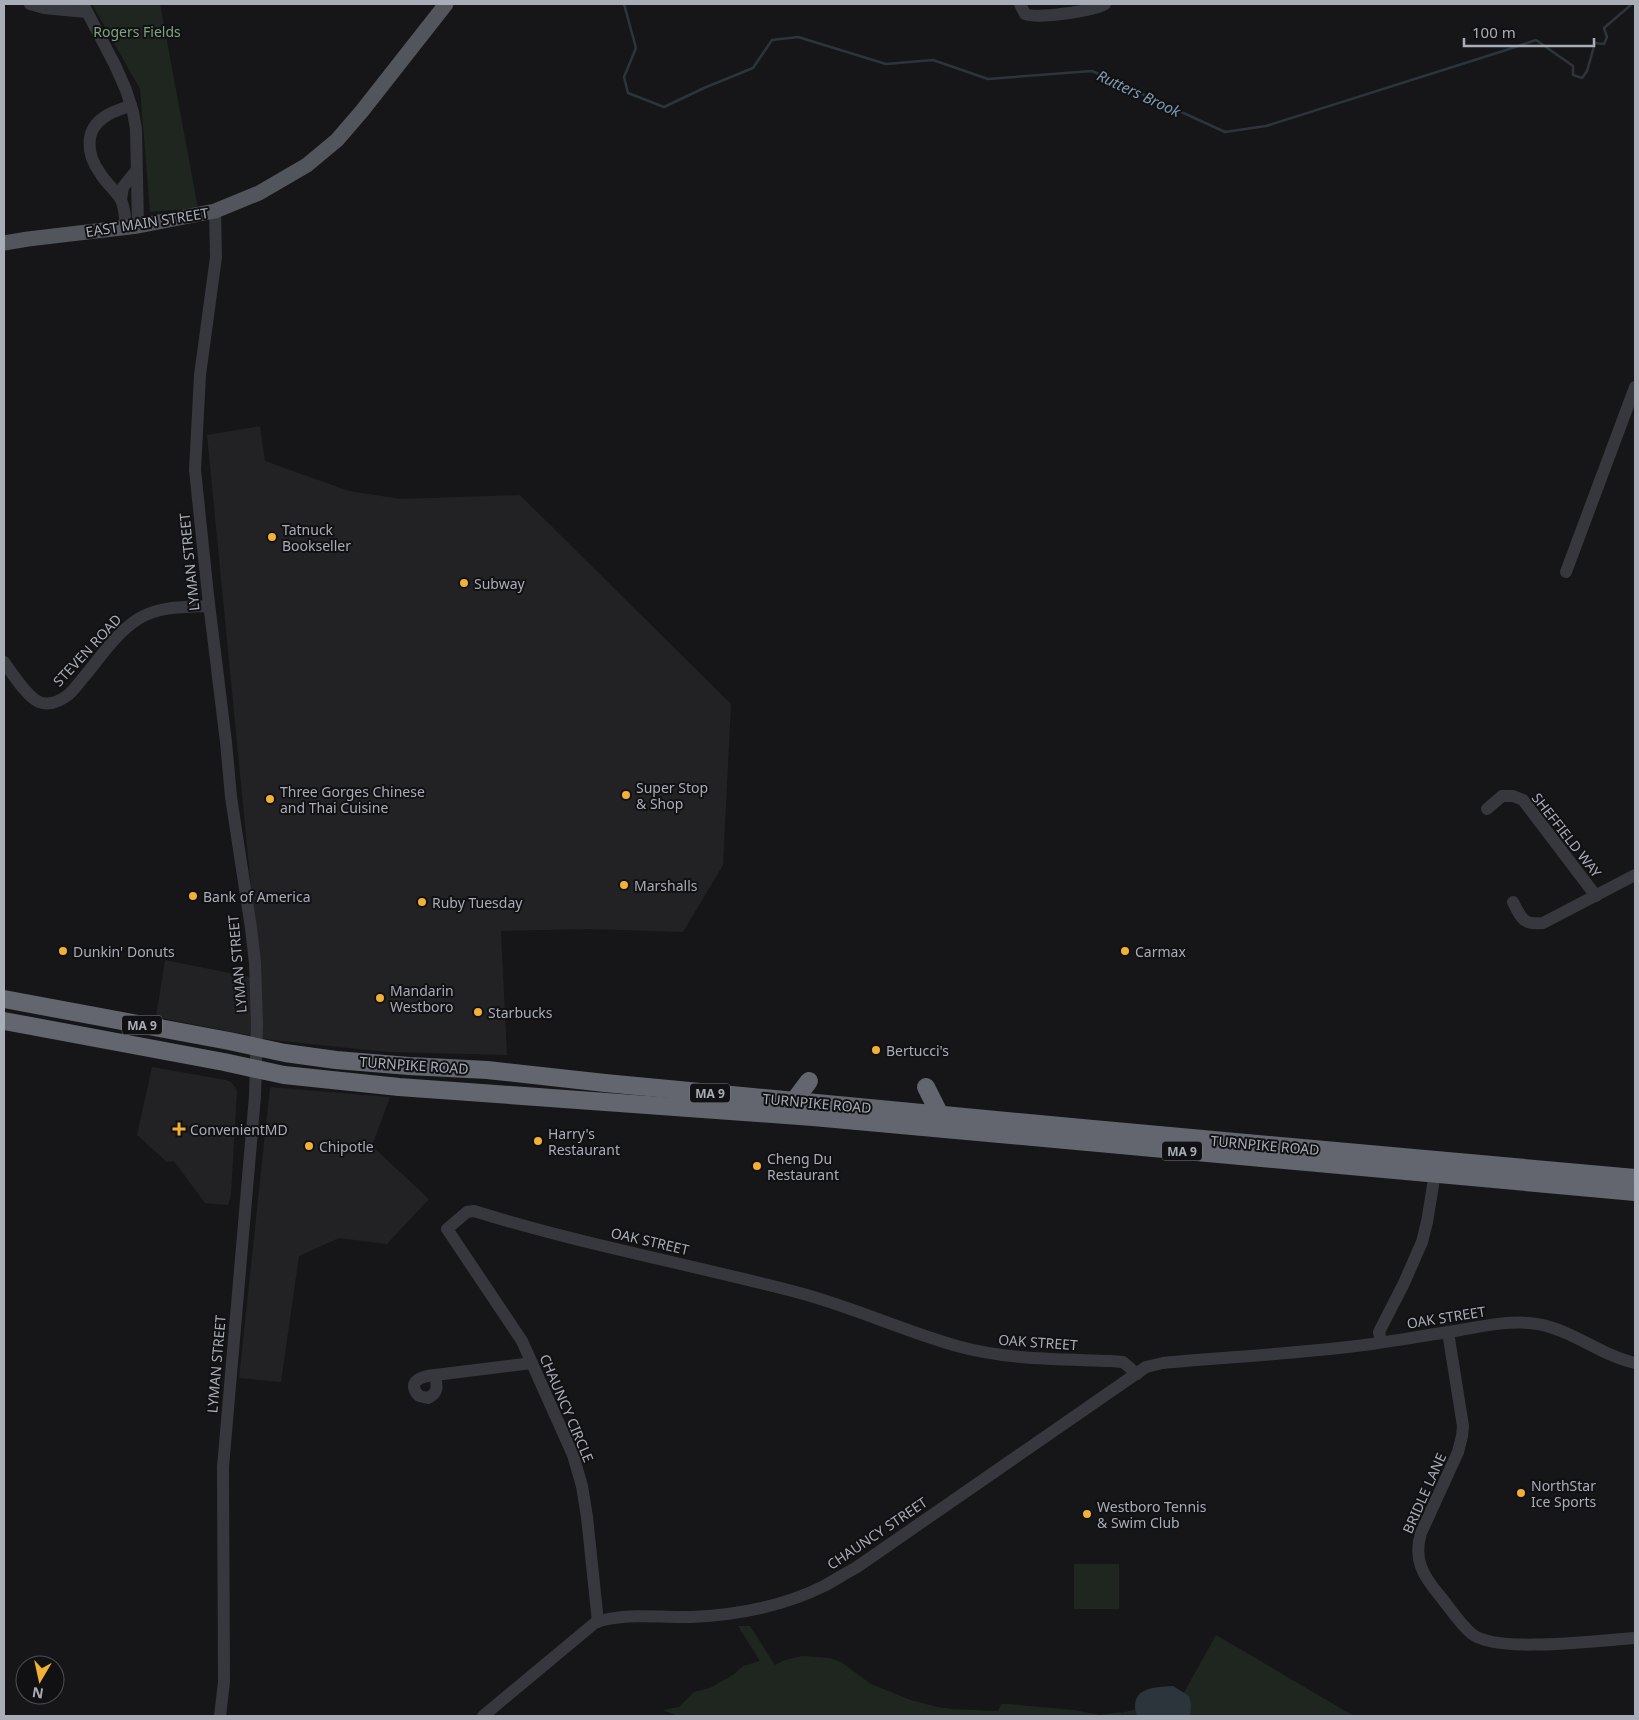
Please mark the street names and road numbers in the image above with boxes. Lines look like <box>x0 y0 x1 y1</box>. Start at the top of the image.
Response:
street label: EAST MAIN STREET <box>84 203 210 241</box>
street label: LYMAN STREET <box>174 512 204 612</box>
street label: STEVEN ROAD <box>49 610 125 690</box>
street label: SHEFFIELD WAY <box>1528 789 1606 881</box>
street label: LYMAN STREET <box>223 914 251 1014</box>
road number: MA 9 <box>122 1016 162 1034</box>
street label: TURNPIKE ROAD <box>359 1052 469 1078</box>
road number: MA 9 <box>690 1084 730 1102</box>
street label: TURNPIKE ROAD <box>762 1089 872 1117</box>
street label: TURNPIKE ROAD <box>1210 1131 1320 1159</box>
road number: MA 9 <box>1162 1142 1202 1160</box>
street label: OAK STREET <box>609 1223 691 1259</box>
street label: OAK STREET <box>1405 1301 1487 1333</box>
street label: LYMAN STREET <box>202 1314 230 1414</box>
street label: OAK STREET <box>998 1330 1078 1354</box>
street label: CHAUNCY CIRCLE <box>536 1351 598 1465</box>
street label: BRIDLE LANE <box>1398 1450 1450 1536</box>
street label: CHAUNCY STREET <box>823 1492 931 1574</box>

